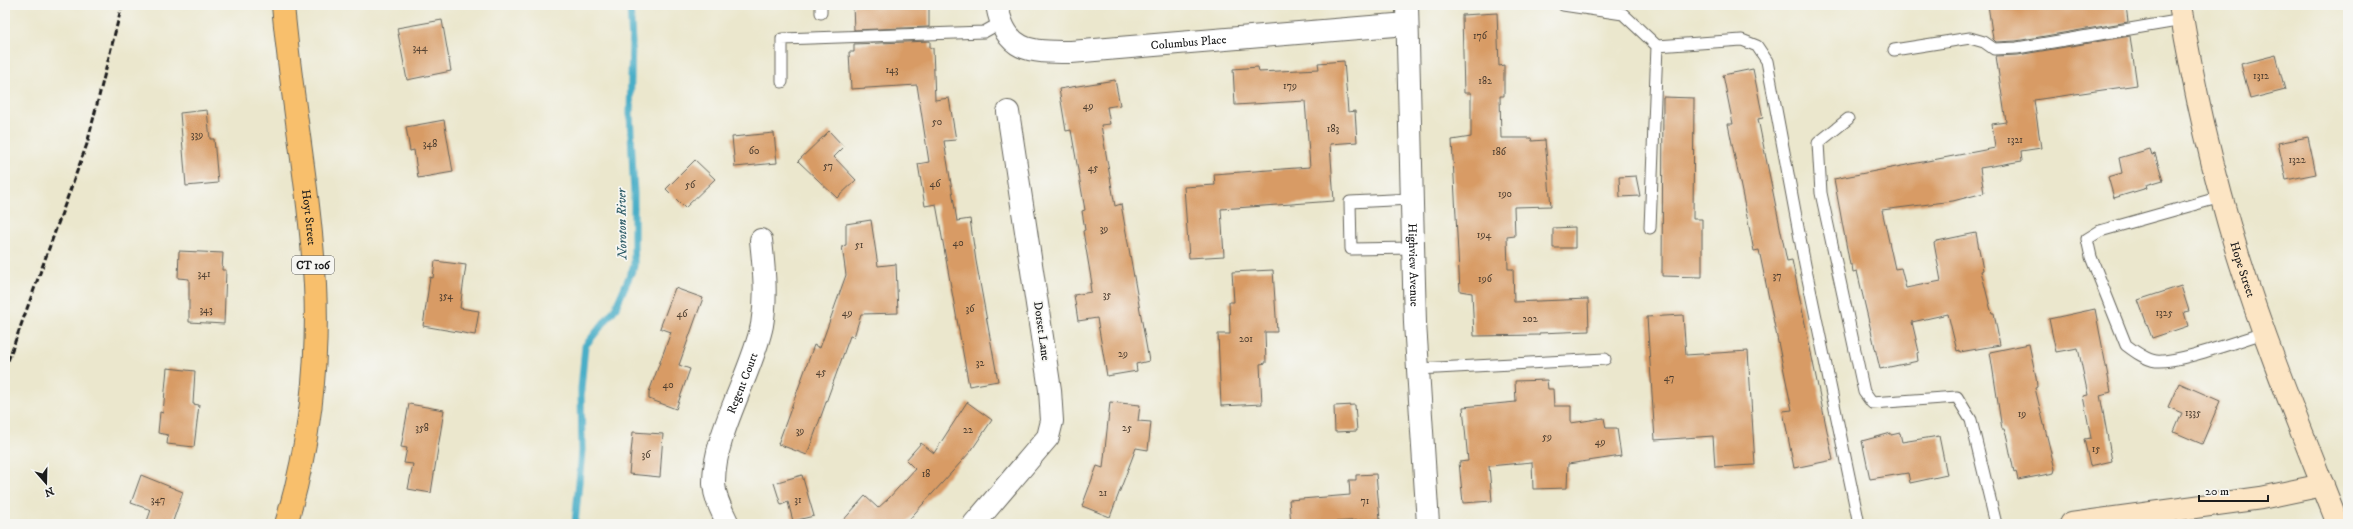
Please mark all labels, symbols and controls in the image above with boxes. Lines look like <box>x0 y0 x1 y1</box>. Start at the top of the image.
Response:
house number: 176 <box>1473 30 1488 42</box>
street label: Columbus Place <box>1150 32 1227 53</box>
house number: 344 <box>412 42 428 54</box>
house number: 143 <box>885 64 899 76</box>
house number: 1312 <box>2253 70 2269 82</box>
house number: 182 <box>1478 75 1492 87</box>
house number: 179 <box>1283 80 1297 92</box>
house number: 49 <box>1083 100 1093 112</box>
house number: 50 <box>932 116 942 128</box>
house number: 183 <box>1327 123 1339 135</box>
house number: 339 <box>191 129 203 141</box>
house number: 1321 <box>2007 134 2023 146</box>
house number: 348 <box>423 138 437 150</box>
house number: 60 <box>749 145 759 157</box>
house number: 186 <box>1492 146 1507 158</box>
house number: 1322 <box>2288 154 2306 166</box>
house number: 57 <box>823 160 833 172</box>
house number: 45 <box>1088 162 1098 174</box>
house number: 46 <box>930 178 941 190</box>
house number: 56 <box>685 179 696 191</box>
water label: Noroton River <box>613 187 631 261</box>
house number: 190 <box>1498 188 1512 200</box>
street label: Hoyt Street <box>298 189 319 246</box>
house number: 39 <box>1100 223 1108 235</box>
street label: Highview Avenue <box>1404 223 1422 307</box>
house number: 194 <box>1477 229 1491 241</box>
house number: 40 <box>952 237 964 249</box>
house number: 51 <box>855 239 864 251</box>
street label: Hope Street <box>2226 240 2258 300</box>
road number: CT 106 <box>292 256 334 274</box>
house number: 341 <box>197 268 211 280</box>
house number: 37 <box>1773 270 1782 282</box>
house number: 196 <box>1478 273 1493 285</box>
house number: 35 <box>1103 289 1111 301</box>
house number: 354 <box>439 290 453 302</box>
street label: Dorset Lane <box>1030 301 1053 362</box>
house number: 36 <box>966 303 975 315</box>
house number: 343 <box>199 304 213 316</box>
house number: 49 <box>842 307 852 319</box>
house number: 1325 <box>2155 307 2173 319</box>
house number: 46 <box>677 308 688 320</box>
house number: 202 <box>1522 313 1538 325</box>
house number: 201 <box>1239 333 1253 345</box>
house number: 29 <box>1118 348 1128 360</box>
street label: Regent Court <box>724 351 762 416</box>
house number: 32 <box>976 357 984 369</box>
house number: 45 <box>816 366 826 378</box>
house number: 47 <box>1664 372 1674 384</box>
house number: 40 <box>662 379 674 391</box>
house number: 1335 <box>2185 407 2201 419</box>
house number: 19 <box>2018 408 2026 420</box>
house number: 358 <box>415 422 429 434</box>
house number: 25 <box>1122 422 1132 434</box>
house number: 22 <box>963 424 973 436</box>
house number: 39 <box>796 425 804 437</box>
house number: 59 <box>1542 431 1552 443</box>
house number: 49 <box>1595 436 1605 448</box>
house number: 15 <box>2092 443 2100 455</box>
house number: 36 <box>642 449 651 461</box>
north arrow <box>26 463 66 503</box>
house number: 18 <box>922 468 930 480</box>
scale bar <box>2199 477 2268 503</box>
text: N <box>42 483 56 500</box>
text: 20 m <box>2205 484 2229 499</box>
house number: 21 <box>1099 487 1108 499</box>
house number: 347 <box>151 494 165 506</box>
house number: 31 <box>794 494 802 506</box>
house number: 71 <box>1361 495 1370 507</box>

